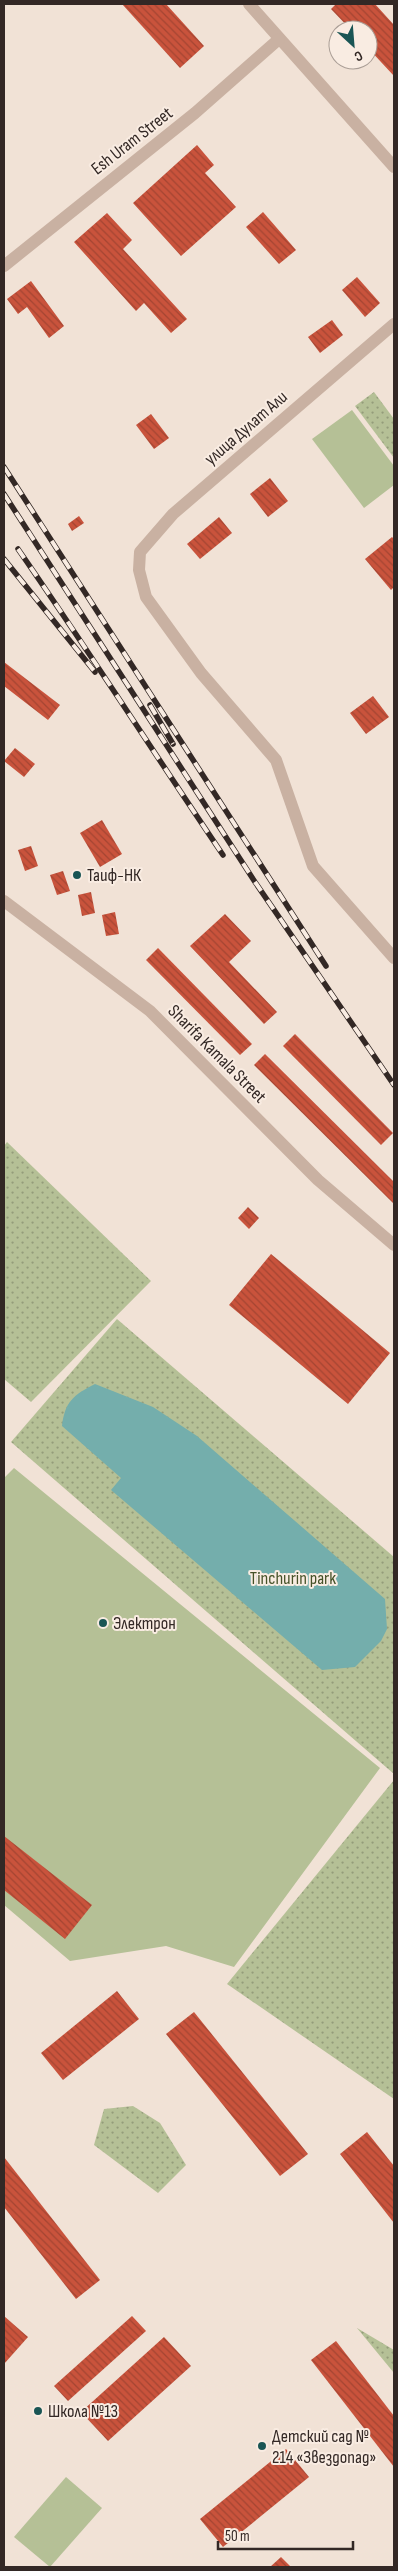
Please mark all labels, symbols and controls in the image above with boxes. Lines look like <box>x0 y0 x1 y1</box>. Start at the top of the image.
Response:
north arrow <box>328 20 378 70</box>
text: С <box>352 47 365 65</box>
street label: Esh Uram Street <box>87 102 177 179</box>
street label: улица Дулат Али <box>200 386 292 470</box>
place label: Таиф-НК <box>87 865 142 886</box>
marker: Таиф-НК <box>71 869 83 881</box>
street label: Sharifa Kamala Street <box>164 1001 271 1108</box>
park label: Tinchurin park <box>250 1568 336 1589</box>
place label: Электрон <box>113 1613 176 1634</box>
marker: Электрон <box>97 1617 109 1629</box>
place label: Школа №13 <box>48 2401 118 2422</box>
marker: Школа №13 <box>32 2405 44 2417</box>
place label: Детский сад № 214 «Звездопад» <box>272 2426 377 2468</box>
marker: Детский сад № 214 «Звездопад» <box>256 2440 268 2452</box>
scale bar <box>218 2518 353 2550</box>
text: 50 m <box>225 2527 250 2546</box>

